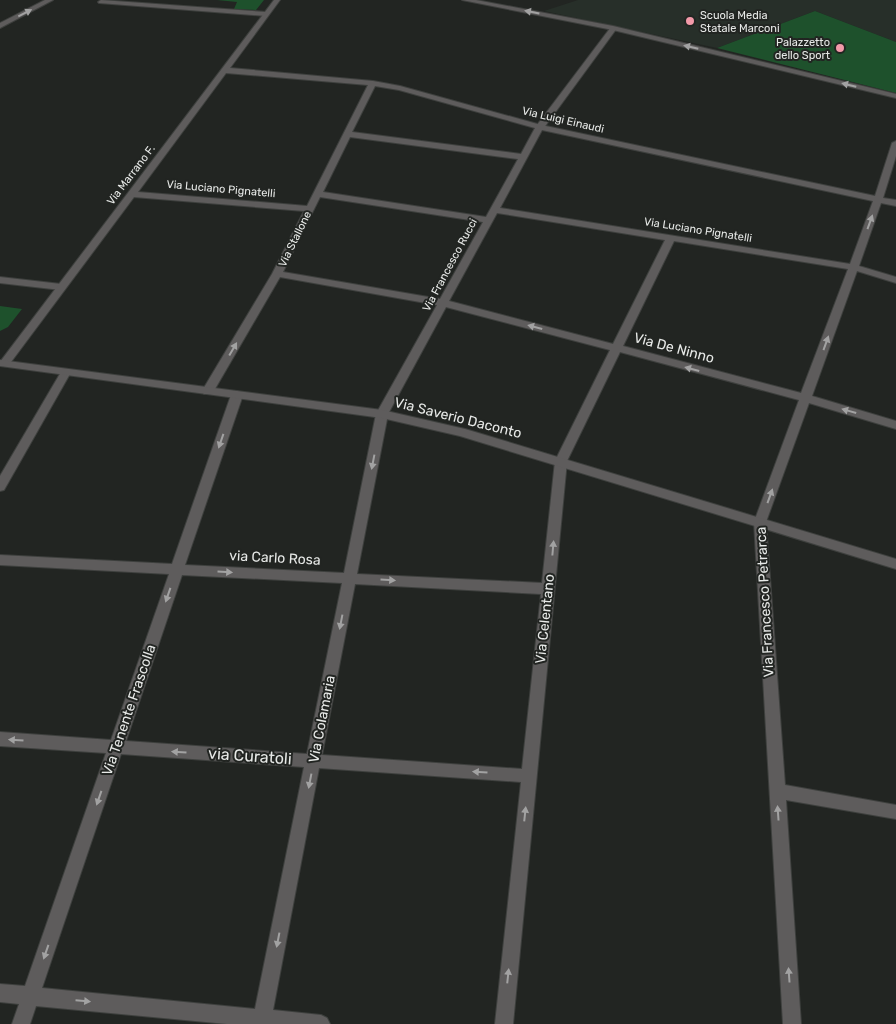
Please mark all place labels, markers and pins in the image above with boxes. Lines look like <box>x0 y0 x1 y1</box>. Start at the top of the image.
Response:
place label: Scuola Media Statale Marconi <box>700 9 780 35</box>
marker: Scuola Media Statale Marconi <box>684 15 696 27</box>
place label: Palazzetto dello Sport <box>775 36 831 62</box>
marker: Palazzetto dello Sport <box>834 42 846 54</box>

